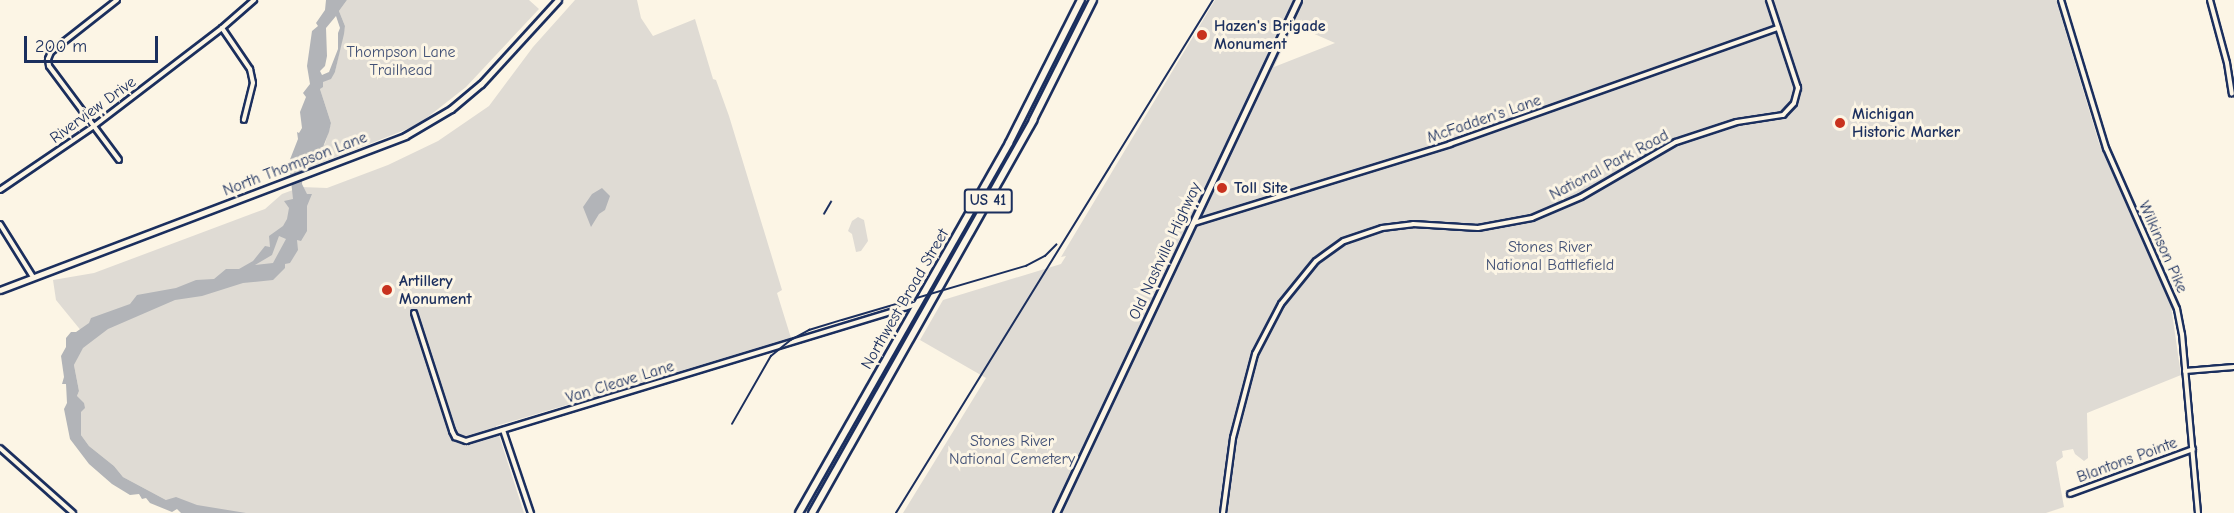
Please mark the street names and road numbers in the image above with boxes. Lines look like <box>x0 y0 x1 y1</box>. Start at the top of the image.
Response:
street label: Riverview Drive <box>46 72 140 148</box>
street label: McFadden's Lane <box>1424 90 1544 148</box>
street label: National Park Road <box>1546 126 1672 204</box>
street label: North Thompson Lane <box>220 128 370 200</box>
street label: Old Nashville Highway <box>1125 179 1205 323</box>
road number: US 41 <box>962 189 1014 213</box>
street label: Wilkinson Pike <box>2134 198 2192 296</box>
street label: Northwest Broad Street <box>857 225 953 373</box>
street label: Van Cleave Lane <box>564 356 676 408</box>
street label: Blantons Pointe <box>2074 433 2180 487</box>

